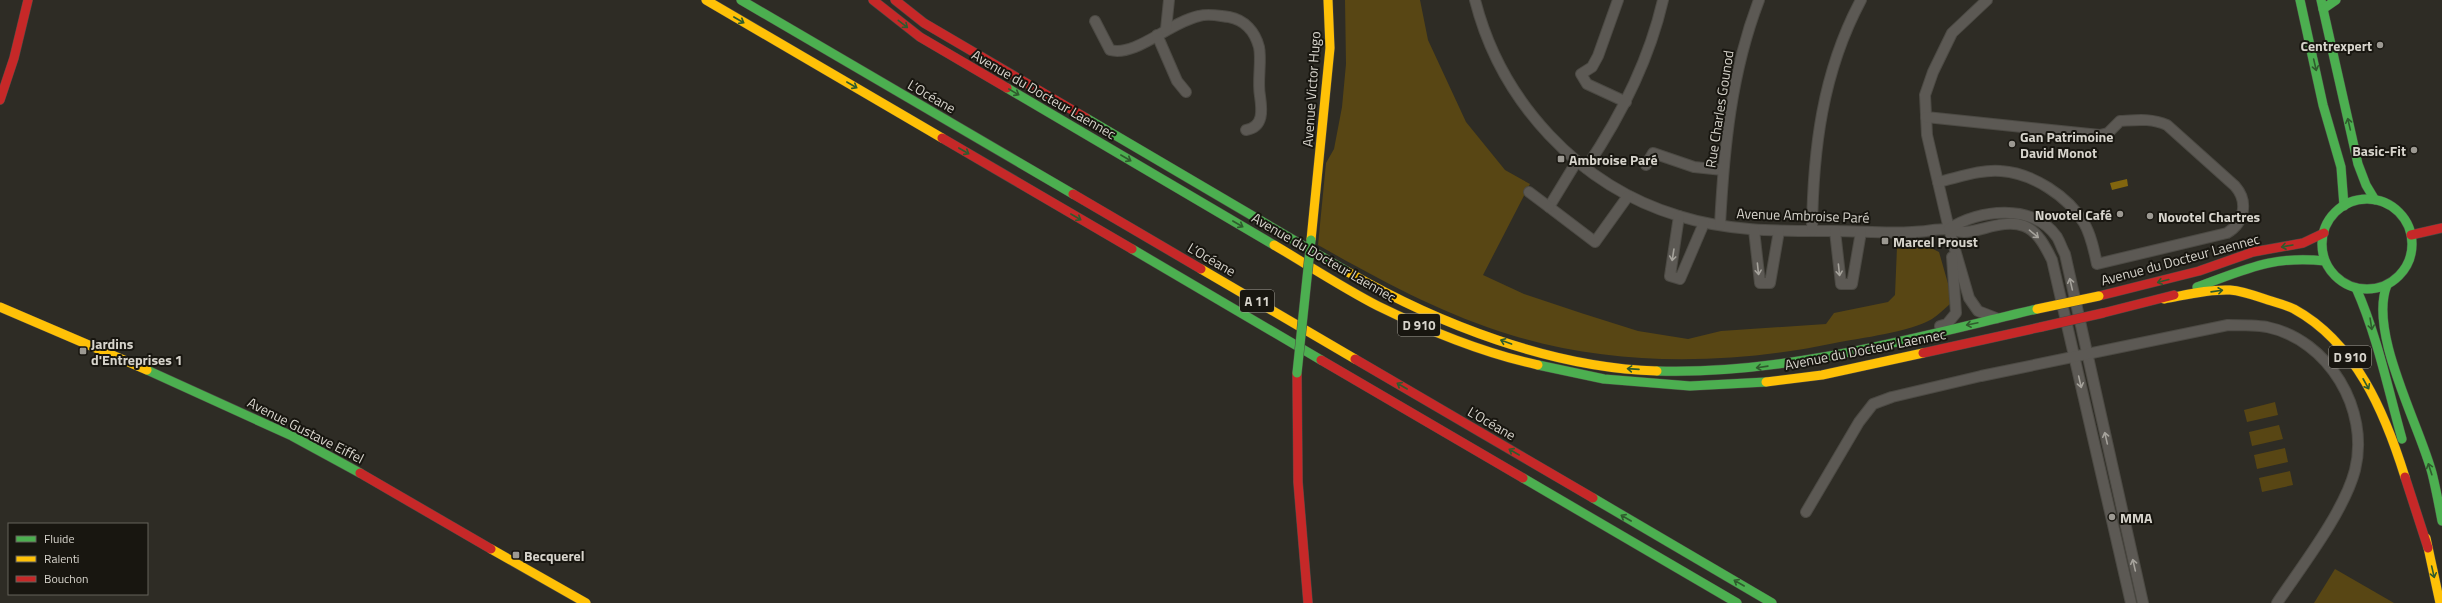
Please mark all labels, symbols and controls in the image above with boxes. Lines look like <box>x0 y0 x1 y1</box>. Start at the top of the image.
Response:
one-way arrow <box>733 16 745 24</box>
one-way arrow <box>898 20 909 28</box>
street label: Avenue Victor Hugo <box>1296 30 1326 148</box>
place label: Centrexpert <box>2300 35 2372 56</box>
marker: Centrexpert <box>2375 40 2385 50</box>
street label: Avenue du Docteur Laennec <box>968 44 1120 144</box>
street label: Rue Charles Gounod <box>1699 49 1739 169</box>
one-way arrow <box>2311 59 2319 72</box>
street label: L’Océane <box>904 74 960 118</box>
one-way arrow <box>846 82 858 90</box>
one-way arrow <box>1008 89 1020 97</box>
one-way arrow <box>2344 118 2352 131</box>
place label: Gan Patrimoine David Monot <box>2020 126 2113 163</box>
marker: Gan Patrimoine David Monot <box>2007 139 2017 149</box>
place label: Basic-Fit <box>2352 140 2406 161</box>
marker: Basic-Fit <box>2409 145 2419 155</box>
one-way arrow <box>958 147 969 155</box>
place label: Ambroise Paré <box>1569 149 1658 170</box>
marker: Ambroise Paré <box>1556 154 1566 164</box>
one-way arrow <box>1120 155 1132 163</box>
street label: Avenue Ambroise Paré <box>1736 202 1870 228</box>
place label: Novotel Café <box>2035 204 2112 225</box>
place label: Novotel Chartres <box>2158 206 2261 227</box>
street label: Avenue du Docteur Laennec <box>1248 207 1400 307</box>
marker: Novotel Café <box>2115 209 2125 219</box>
marker: Novotel Chartres <box>2145 211 2155 221</box>
one-way arrow <box>1070 213 1082 221</box>
one-way arrow <box>1232 221 1244 229</box>
street label: Avenue du Docteur Laennec <box>2098 228 2262 290</box>
one-way arrow <box>2028 230 2039 239</box>
place label: Marcel Proust <box>1893 231 1978 252</box>
marker: Marcel Proust <box>1880 236 1890 246</box>
street label: L’Océane <box>1184 237 1240 281</box>
one-way arrow <box>2281 242 2294 250</box>
one-way arrow <box>1669 248 1677 261</box>
one-way arrow <box>1754 262 1762 275</box>
one-way arrow <box>1836 263 1843 276</box>
one-way arrow <box>2066 278 2074 291</box>
one-way arrow <box>2156 278 2169 285</box>
one-way arrow <box>2210 287 2223 295</box>
road number: A 11 <box>1240 290 1274 312</box>
road number: D 910 <box>1398 314 1440 336</box>
one-way arrow <box>2367 317 2375 330</box>
one-way arrow <box>1966 320 1979 328</box>
street label: Avenue du Docteur Laennec <box>1783 323 1947 375</box>
place label: Jardins d'Entreprises 1 <box>91 333 183 370</box>
one-way arrow <box>1499 338 1512 345</box>
marker: Jardins d'Entreprises 1 <box>78 346 88 356</box>
road number: D 910 <box>2329 346 2371 368</box>
one-way arrow <box>1756 363 1769 371</box>
one-way arrow <box>1627 365 1640 372</box>
one-way arrow <box>2077 375 2084 388</box>
one-way arrow <box>2363 378 2371 390</box>
one-way arrow <box>1396 382 1408 390</box>
street label: Avenue Gustave Eiffel <box>244 392 368 468</box>
street label: L’Océane <box>1464 401 1520 445</box>
one-way arrow <box>2101 432 2109 445</box>
one-way arrow <box>1508 448 1520 456</box>
one-way arrow <box>2426 463 2433 476</box>
place label: MMA <box>2120 507 2153 528</box>
marker: MMA <box>2107 512 2117 522</box>
one-way arrow <box>1620 513 1632 521</box>
legend <box>8 523 148 595</box>
text: Fluide <box>44 529 75 548</box>
place label: Becquerel <box>524 545 585 566</box>
text: Ralenti <box>44 549 79 568</box>
marker: Becquerel <box>511 550 521 560</box>
one-way arrow <box>2130 559 2138 572</box>
one-way arrow <box>2430 565 2438 578</box>
text: Bouchon <box>44 569 89 588</box>
one-way arrow <box>1733 579 1745 587</box>

